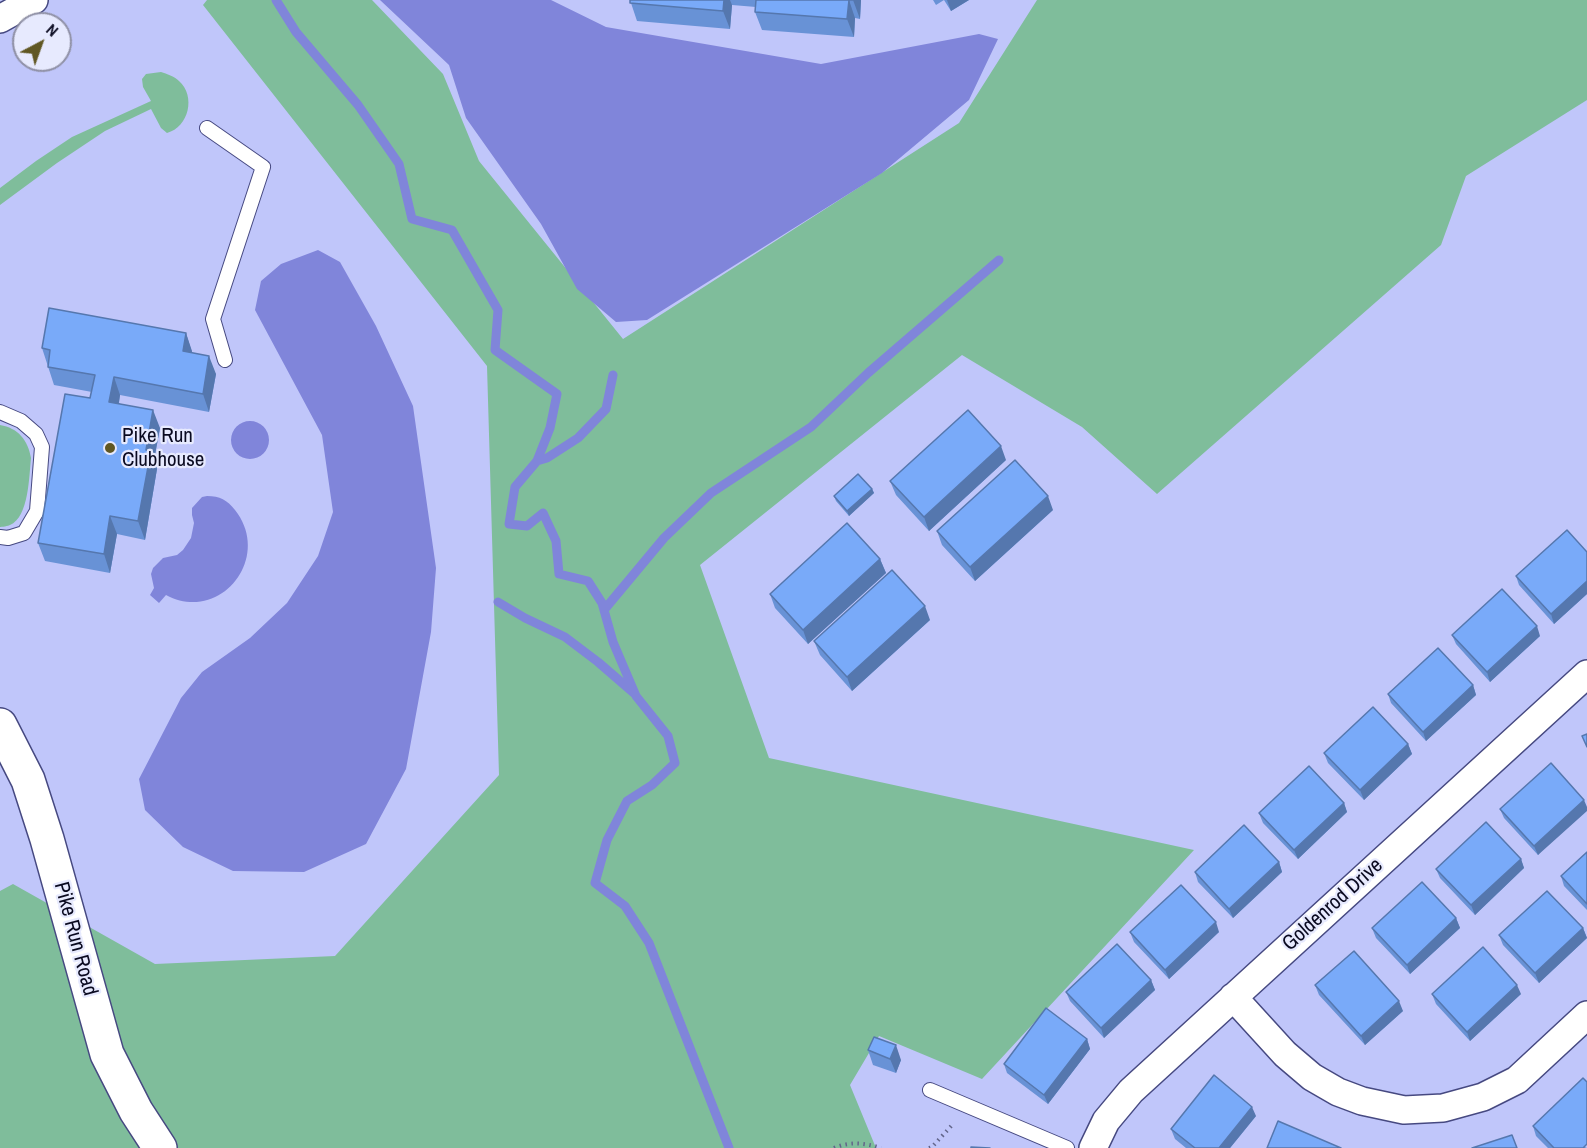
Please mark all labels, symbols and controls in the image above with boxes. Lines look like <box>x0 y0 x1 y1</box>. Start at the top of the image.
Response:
north arrow <box>12 12 72 72</box>
text: N <box>42 19 63 41</box>
place label: Pike Run Clubhouse <box>122 423 204 473</box>
marker: Pike Run Clubhouse <box>103 441 117 455</box>
street label: Goldenrod Drive <box>1278 853 1388 957</box>
street label: Pike Run Road <box>48 879 102 999</box>

